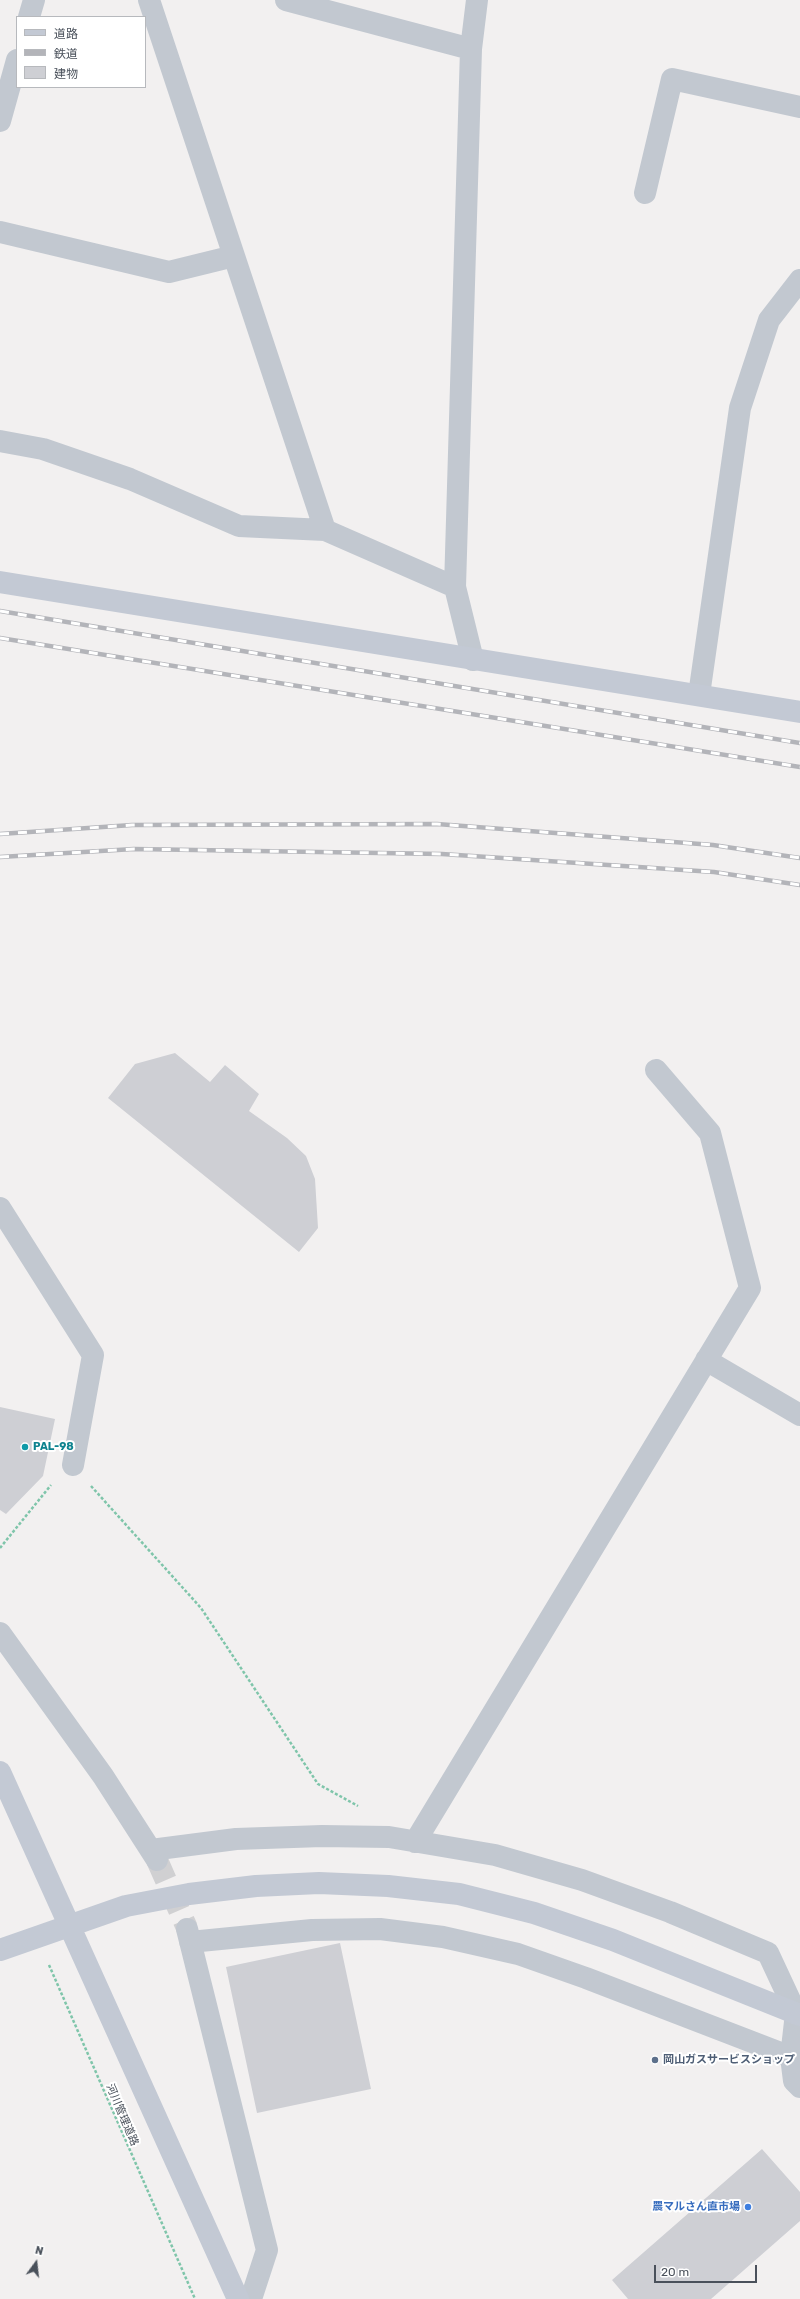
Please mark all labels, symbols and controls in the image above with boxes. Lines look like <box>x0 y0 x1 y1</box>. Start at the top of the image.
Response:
legend <box>16 16 146 88</box>
text: 道路 <box>54 27 78 41</box>
text: 鉄道 <box>54 47 78 61</box>
text: 建物 <box>54 67 78 81</box>
place label: PAL-98 <box>33 1440 74 1454</box>
marker: PAL-98 <box>20 1442 30 1452</box>
place label: 岡山ガスサービスショップ <box>663 2053 795 2067</box>
marker: 岡山ガスサービスショップ <box>650 2055 660 2065</box>
street label: 河川管理道路 <box>103 2082 141 2148</box>
place label: 農マルさん直市場 <box>652 2200 740 2214</box>
marker: 農マルさん直市場 <box>743 2202 753 2212</box>
north arrow <box>16 2243 56 2283</box>
text: N <box>34 2244 45 2258</box>
scale bar <box>656 2257 759 2283</box>
text: 20 m <box>661 2265 689 2279</box>

